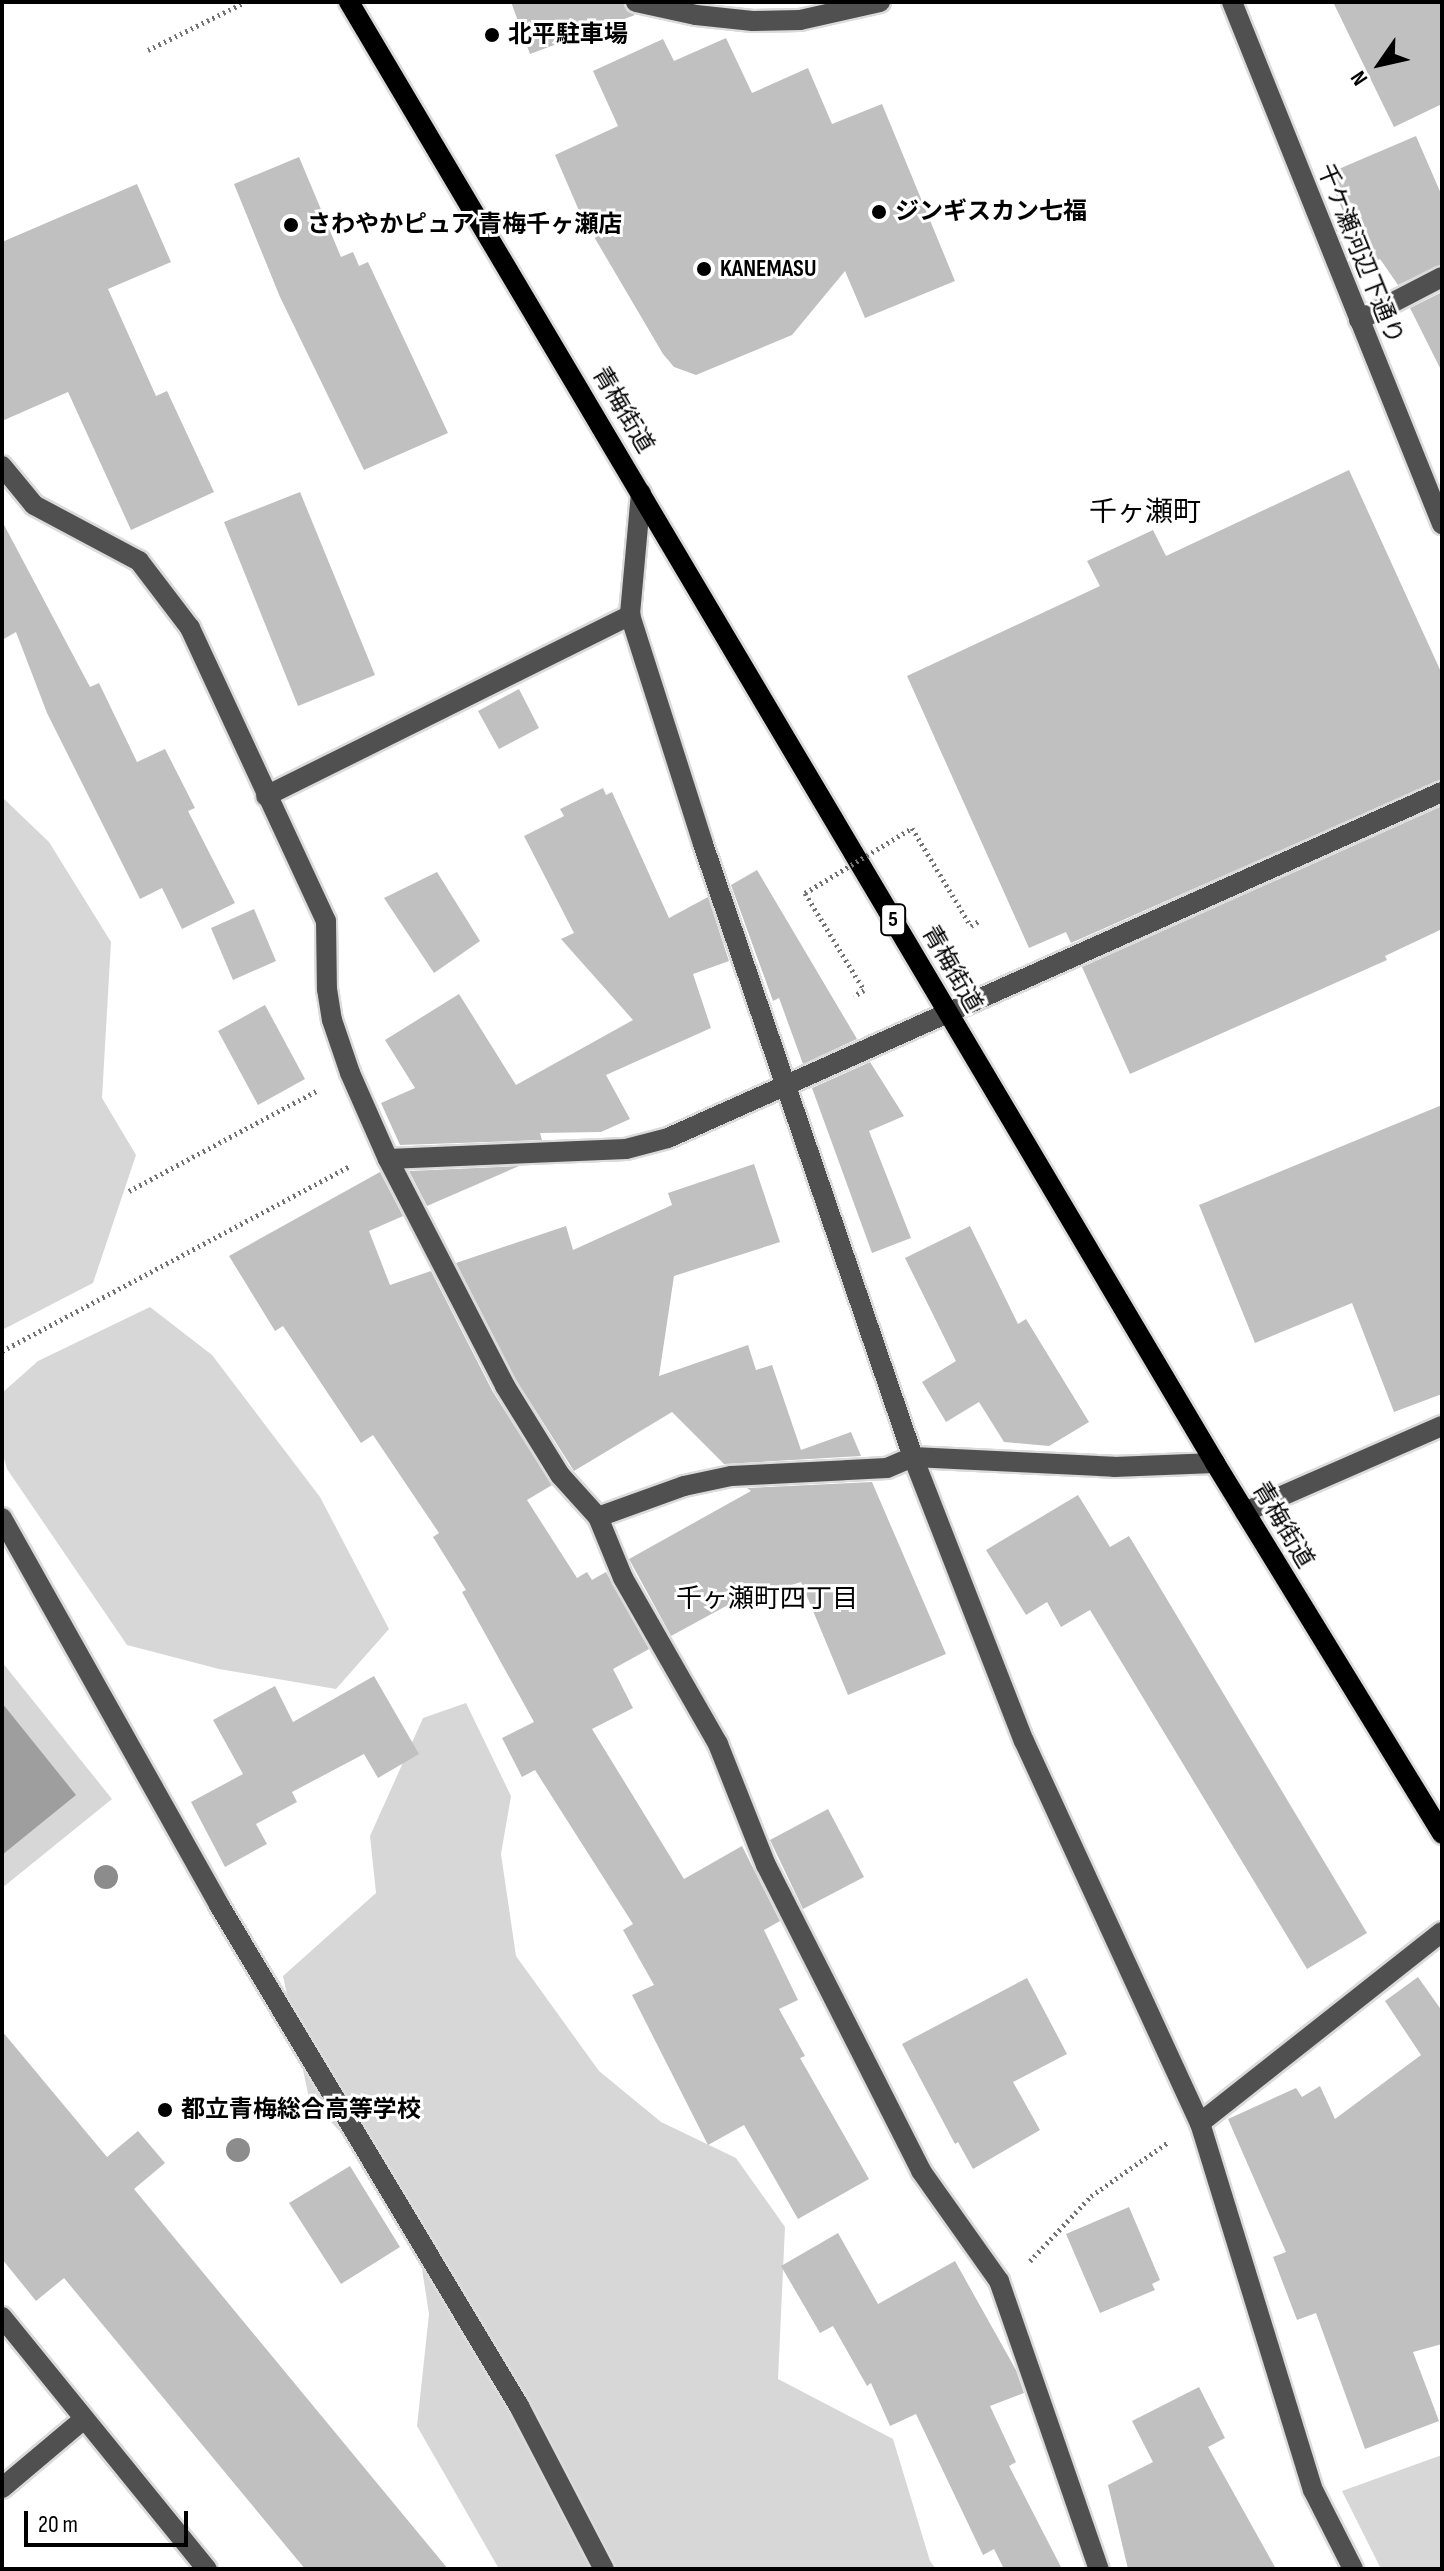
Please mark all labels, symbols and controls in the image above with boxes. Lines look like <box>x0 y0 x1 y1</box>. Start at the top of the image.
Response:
place label: 北平駐車場 <box>508 21 628 49</box>
north arrow <box>1340 24 1420 104</box>
marker: 北平駐車場 <box>483 26 501 44</box>
text: N <box>1345 65 1374 90</box>
street label: 千ケ瀬河辺下通り <box>1311 160 1409 348</box>
place label: ジンギスカン七福 <box>895 198 1087 226</box>
marker: ジンギスカン七福 <box>870 203 888 221</box>
place label: さわやかピュア 青梅千ヶ瀬店 <box>307 211 623 239</box>
marker: さわやかピュア 青梅千ヶ瀬店 <box>282 216 300 234</box>
place label: KANEMASU <box>720 255 816 283</box>
marker: KANEMASU <box>695 260 713 278</box>
street label: 青梅街道 <box>586 361 660 459</box>
district label: 千ヶ瀬町 <box>1089 496 1201 530</box>
road number: 5 <box>879 902 907 938</box>
street label: 青梅街道 <box>916 920 988 1018</box>
street label: 青梅街道 <box>1246 1476 1320 1574</box>
district label: 千ヶ瀬町四丁目 <box>676 1584 858 1616</box>
place label: 都立青梅総合高等学校 <box>181 2096 421 2124</box>
marker: 都立青梅総合高等学校 <box>156 2101 174 2119</box>
scale bar <box>28 2495 192 2545</box>
text: 20 m <box>38 2510 78 2539</box>

